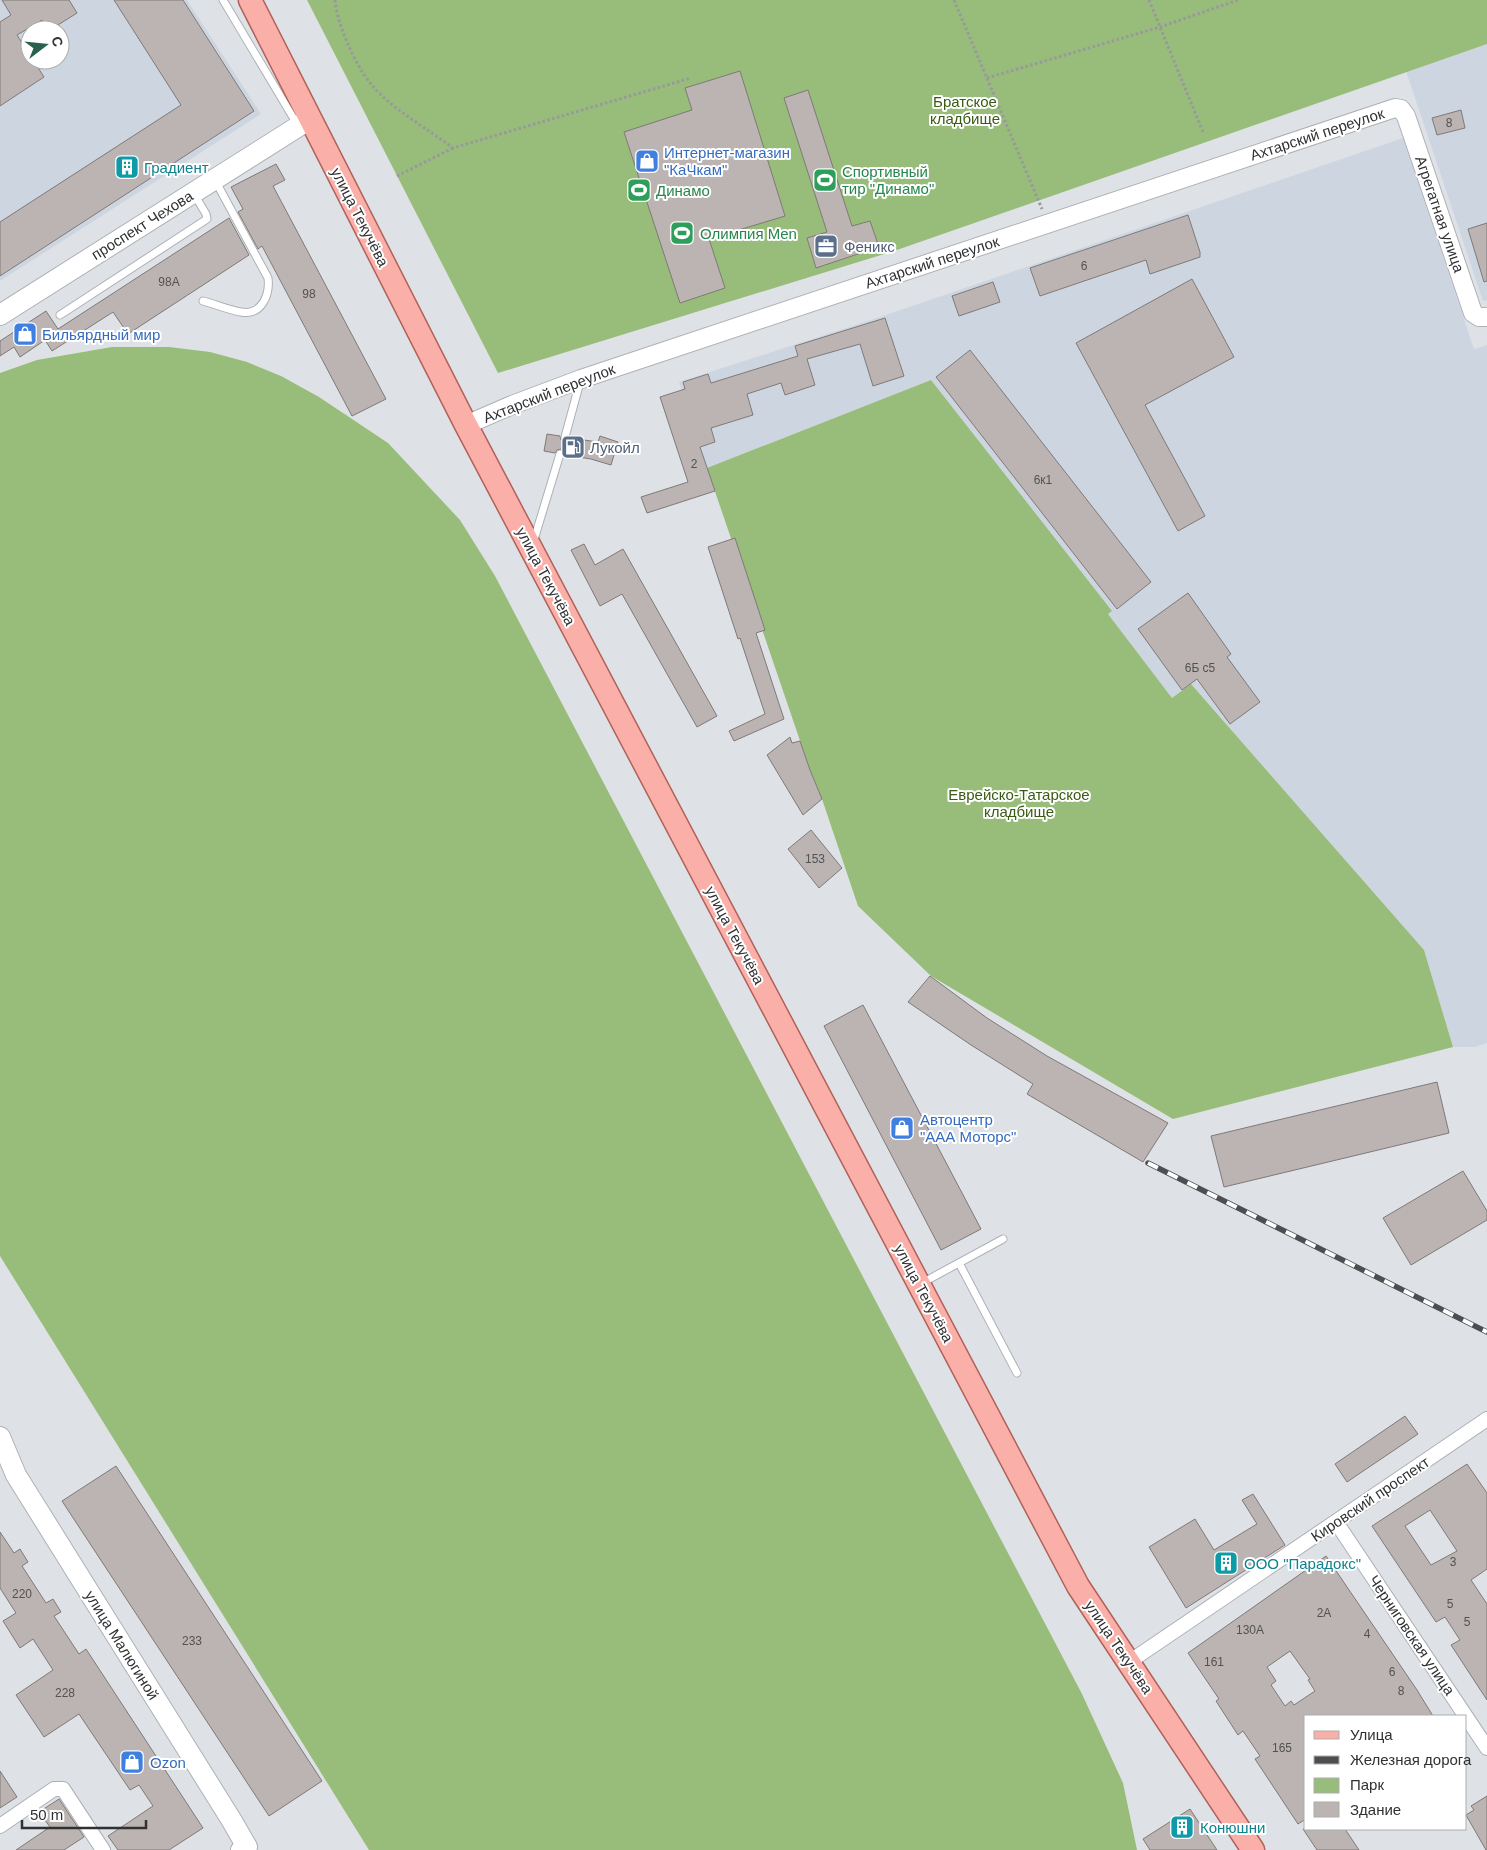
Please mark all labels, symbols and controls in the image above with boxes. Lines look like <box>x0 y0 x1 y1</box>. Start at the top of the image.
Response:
north arrow <box>20 20 70 70</box>
text: С <box>48 34 67 48</box>
park label: Братское кладбище <box>930 93 1000 127</box>
street label: Ахтарский переулок <box>1248 104 1386 164</box>
house number: 8 <box>1446 116 1453 130</box>
place label: Интернет-магазин "КаЧкам" <box>664 144 790 178</box>
shop icon: Интернет-магазин "КаЧкам" <box>634 148 660 174</box>
street label: Агрегатная улица <box>1412 153 1468 275</box>
building icon: Градиент <box>114 154 140 180</box>
place label: Градиент <box>144 159 209 176</box>
place label: Спортивный тир "Динамо" <box>842 163 934 197</box>
street label: улица Текучёва <box>328 165 393 270</box>
sports icon: Спортивный тир "Динамо" <box>812 167 838 193</box>
sports icon: Динамо <box>626 177 652 203</box>
place label: Динамо <box>656 182 710 199</box>
street label: проспект Чехова <box>88 187 196 263</box>
sports icon: Олимпия Men <box>669 220 695 246</box>
place label: Олимпия Men <box>700 225 797 242</box>
street label: Ахтарский переулок <box>863 232 1001 292</box>
office icon: Феникс <box>813 233 839 259</box>
place label: Феникс <box>844 238 895 255</box>
house number: 6 <box>1081 259 1088 273</box>
house number: 98А <box>158 275 180 289</box>
house number: 98 <box>302 287 316 301</box>
shop icon: Бильярдный мир <box>12 321 38 347</box>
place label: Бильярдный мир <box>42 326 160 343</box>
street label: Ахтарский переулок <box>481 360 618 426</box>
fuel station icon: Лукойл <box>560 434 586 460</box>
place label: Лукойл <box>590 439 640 456</box>
house number: 2 <box>691 457 698 471</box>
house number: 6к1 <box>1034 473 1053 487</box>
street label: улица Текучёва <box>513 524 579 629</box>
house number: 6Б с5 <box>1185 661 1216 675</box>
park label: Еврейско-Татарское кладбище <box>948 786 1090 820</box>
house number: 153 <box>805 852 825 866</box>
street label: улица Текучёва <box>702 883 768 988</box>
place label: Автоцентр "ААА Моторс" <box>920 1111 1016 1145</box>
shop icon: Автоцентр "ААА Моторс" <box>889 1115 915 1141</box>
street label: улица Текучёва <box>891 1241 957 1346</box>
street label: Кировский проспект <box>1308 1453 1432 1545</box>
building icon: ООО "Парадокс" <box>1213 1550 1239 1576</box>
place label: ООО "Парадокс" <box>1244 1555 1361 1572</box>
house number: 3 <box>1450 1555 1457 1569</box>
street label: Черниговская улица <box>1366 1572 1459 1699</box>
house number: 220 <box>12 1587 32 1601</box>
street label: улица Малюгиной <box>82 1587 162 1703</box>
street label: улица Текучёва <box>1082 1597 1157 1697</box>
house number: 5 <box>1447 1597 1454 1611</box>
house number: 2А <box>1317 1606 1331 1620</box>
house number: 5 <box>1464 1615 1471 1629</box>
house number: 130А <box>1236 1623 1264 1637</box>
house number: 4 <box>1364 1627 1371 1641</box>
house number: 233 <box>182 1634 202 1648</box>
house number: 161 <box>1204 1655 1224 1669</box>
house number: 6 <box>1389 1665 1396 1679</box>
house number: 8 <box>1398 1684 1405 1698</box>
house number: 228 <box>55 1686 75 1700</box>
legend <box>1304 1715 1467 1830</box>
text: Улица <box>1350 1726 1393 1743</box>
house number: 165 <box>1272 1741 1292 1755</box>
shop icon: Ozon <box>119 1749 145 1775</box>
text: Железная дорога <box>1350 1751 1472 1768</box>
place label: Ozon <box>150 1754 186 1771</box>
text: Парк <box>1350 1776 1384 1793</box>
scale bar <box>22 1798 146 1830</box>
text: Здание <box>1350 1801 1401 1818</box>
text: 50 m <box>30 1806 63 1823</box>
building icon: Конюшни <box>1169 1814 1195 1840</box>
place label: Конюшни <box>1200 1819 1265 1836</box>

